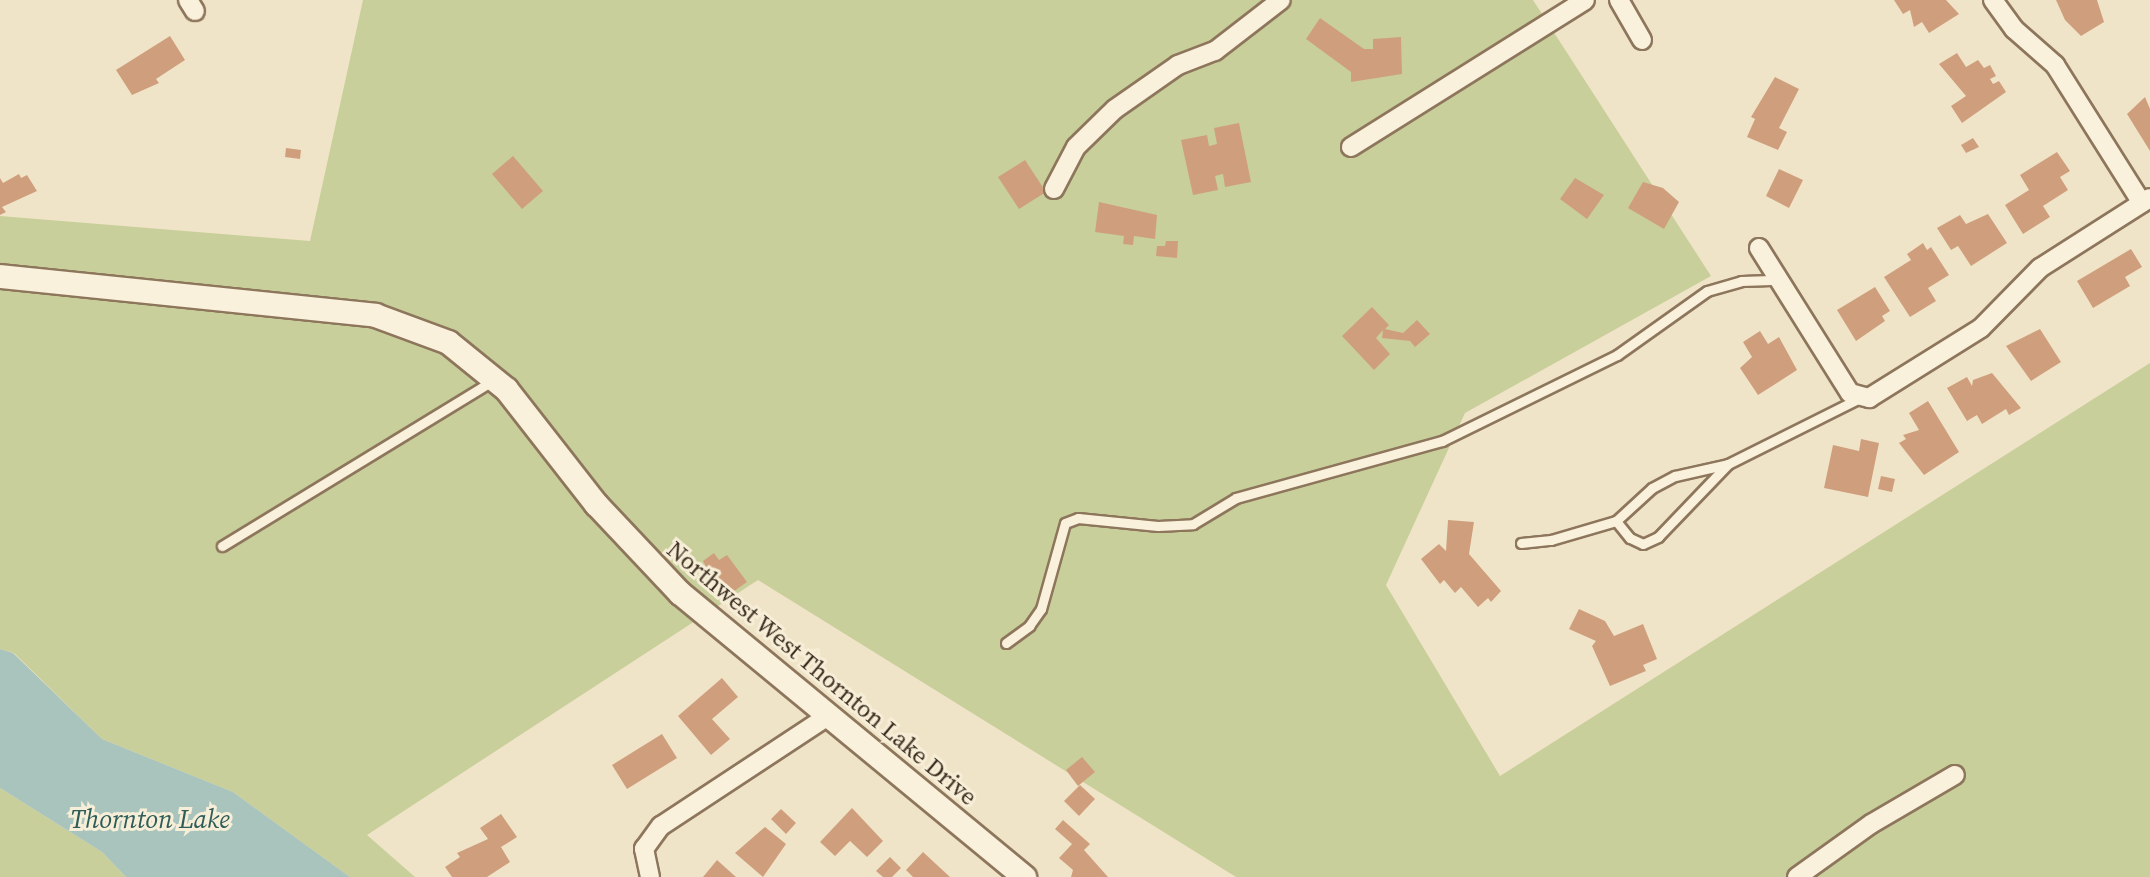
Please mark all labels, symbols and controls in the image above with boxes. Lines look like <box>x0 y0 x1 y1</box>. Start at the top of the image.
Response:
street label: Northwest West Thornton Lake Drive <box>661 534 983 812</box>
water label: Thornton Lake <box>70 804 230 836</box>

